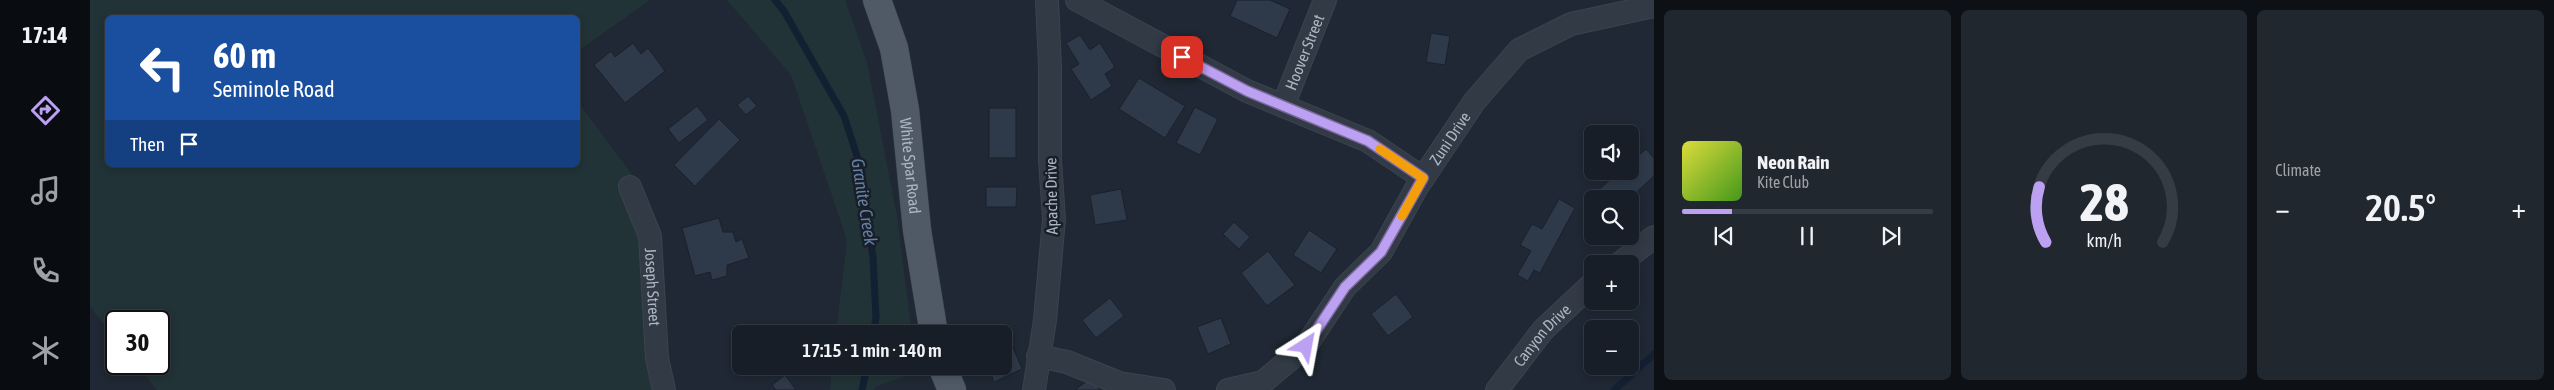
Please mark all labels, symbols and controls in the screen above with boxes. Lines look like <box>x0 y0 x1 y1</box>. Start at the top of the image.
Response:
street label: Hoover Street <box>1281 11 1328 93</box>
text: 17:14 <box>22 22 68 48</box>
icon: left <box>130 35 195 100</box>
text: 60 m <box>213 35 276 75</box>
pin <box>1161 36 1203 78</box>
icon: arrive <box>1168 43 1196 71</box>
text: Seminole Road <box>213 76 335 102</box>
icon: directions <box>28 93 63 128</box>
street label: Zuni Drive <box>1426 108 1474 168</box>
street label: White Spar Road <box>897 117 924 215</box>
map controls <box>1584 125 1639 375</box>
button: sound <box>1584 125 1639 180</box>
icon: arrive <box>175 130 203 158</box>
text: Then <box>130 133 165 155</box>
text: Neon Rain <box>1757 151 1829 173</box>
water label: Granite Creek <box>847 157 882 248</box>
street label: Apache Drive <box>1041 157 1062 235</box>
text: Climate <box>2275 161 2321 179</box>
text: 28 <box>2080 172 2128 232</box>
icon: music <box>28 173 63 208</box>
text: Kite Club <box>1757 173 1809 191</box>
text: 20.5° <box>2365 186 2436 229</box>
button: search <box>1584 190 1639 245</box>
text: − <box>2275 192 2290 224</box>
text: + <box>2511 192 2526 224</box>
icon: previous <box>1710 222 1738 250</box>
icon: pause <box>1793 222 1821 250</box>
icon: next <box>1877 222 1905 250</box>
text: km/h <box>2086 230 2122 251</box>
street label: Joseph Street <box>642 247 664 327</box>
icon: phone <box>28 253 63 288</box>
button: + <box>1584 255 1639 310</box>
street label: Canyon Drive <box>1509 300 1574 370</box>
speed limit sign: 30 <box>105 310 170 375</box>
position arrow <box>1279 319 1331 371</box>
button: − <box>1584 320 1639 375</box>
icon: climate <box>28 333 63 368</box>
text: 17:15 · 1 min · 140 m <box>802 339 942 361</box>

